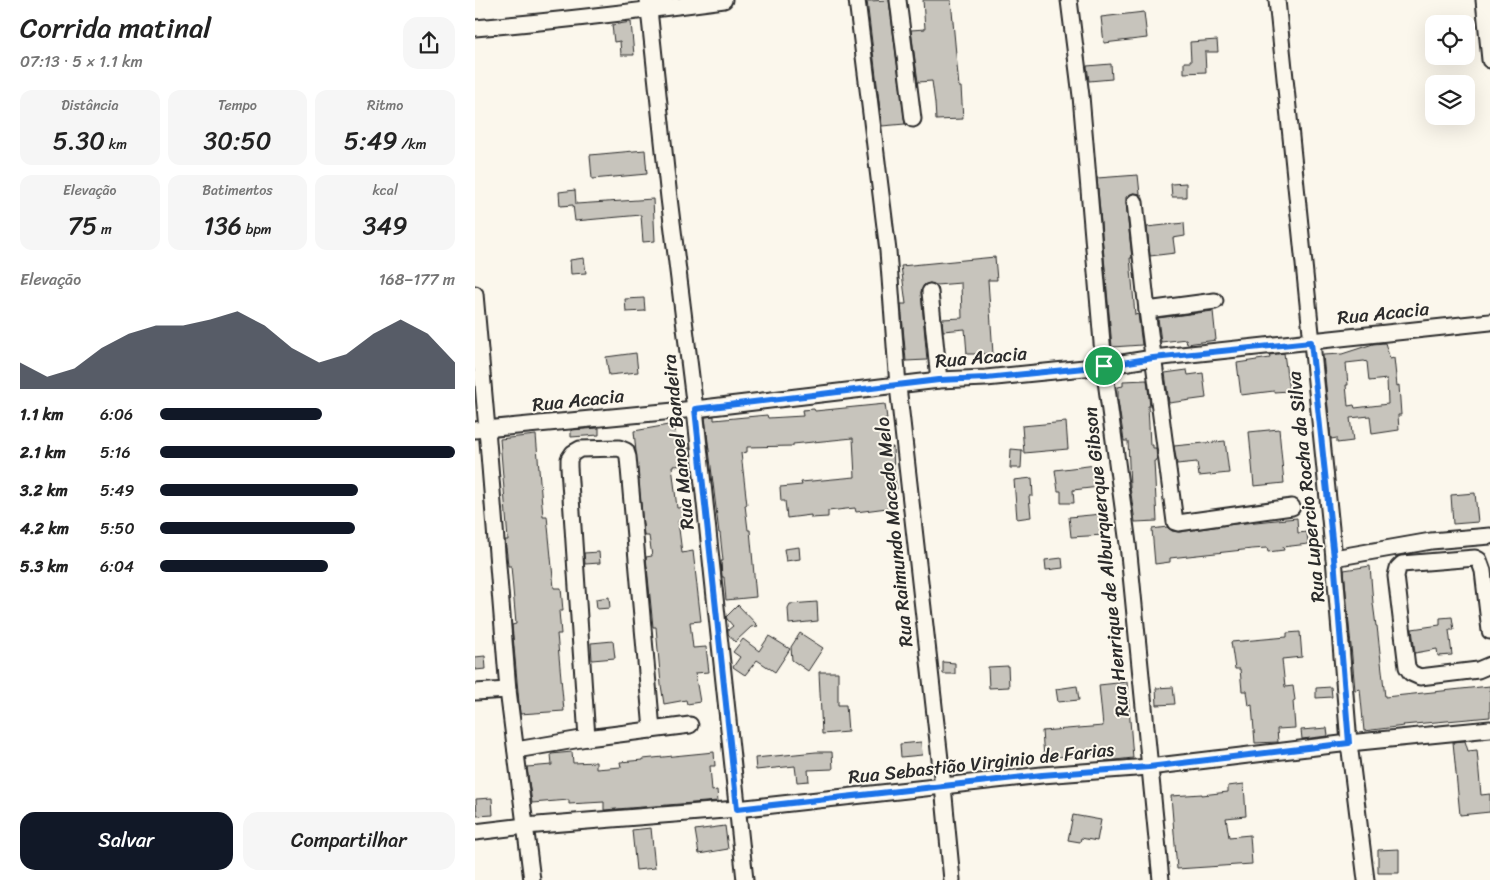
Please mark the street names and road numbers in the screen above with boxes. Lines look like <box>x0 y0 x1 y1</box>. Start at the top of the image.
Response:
street label: Rua Acacia <box>1336 292 1431 334</box>
street label: Rua Acacia <box>934 337 1029 377</box>
street label: Rua Manoel Bandeira <box>652 352 704 531</box>
street label: Rua Lupercio Rocha da Silva <box>1277 369 1335 604</box>
street label: Rua Acacia <box>531 379 626 421</box>
street label: Rua Henrique de Alburquerque Gibson <box>1073 405 1139 719</box>
street label: Rua Raimundo Macedo Melo <box>865 415 922 649</box>
street label: Rua Sebastião Virginio de Farias <box>846 733 1116 793</box>

